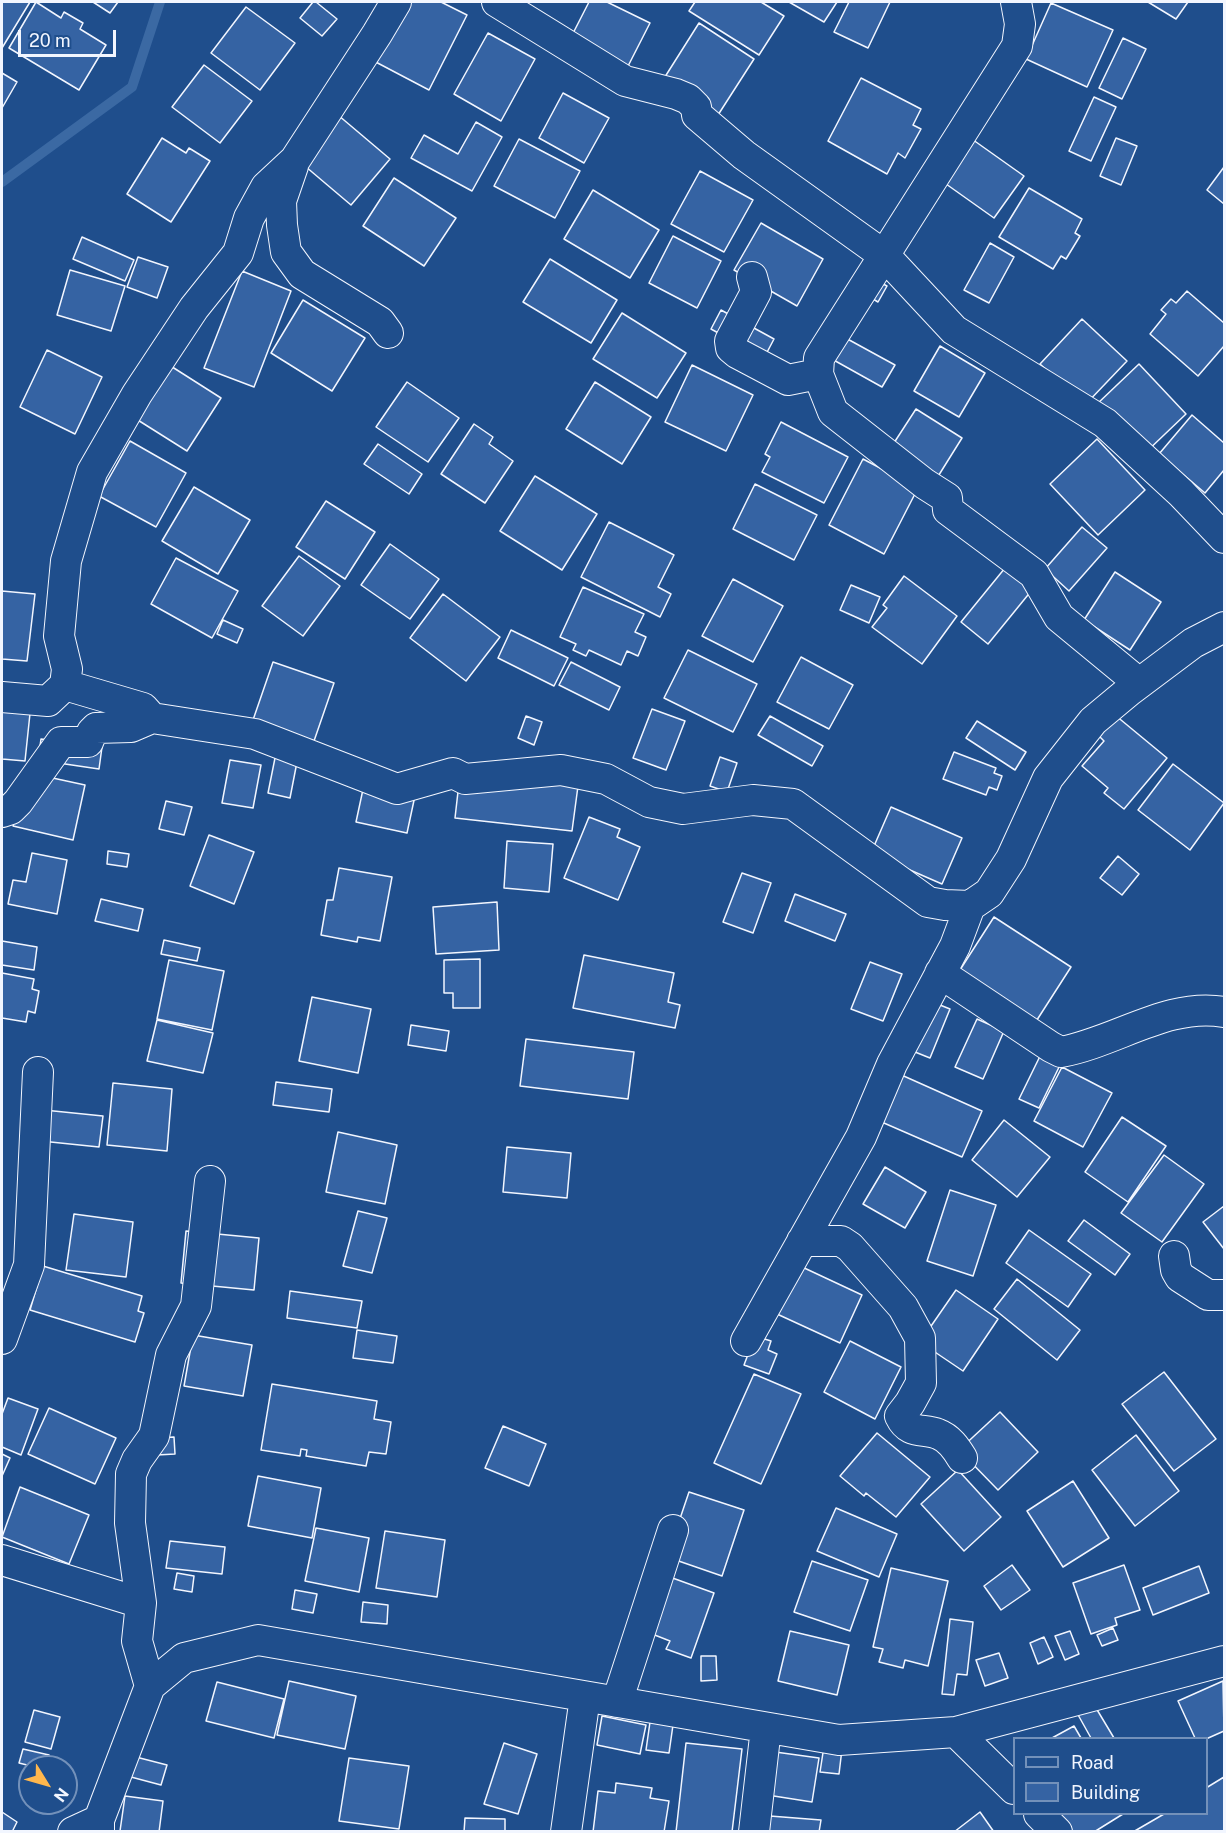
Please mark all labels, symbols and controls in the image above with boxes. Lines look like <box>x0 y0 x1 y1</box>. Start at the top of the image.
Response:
scale bar <box>21 18 118 56</box>
text: 20 m <box>29 30 71 51</box>
legend <box>1013 1737 1208 1815</box>
text: Road <box>1071 1752 1114 1773</box>
north arrow <box>18 1755 78 1815</box>
text: Building <box>1071 1782 1140 1803</box>
text: N <box>50 1784 73 1806</box>

